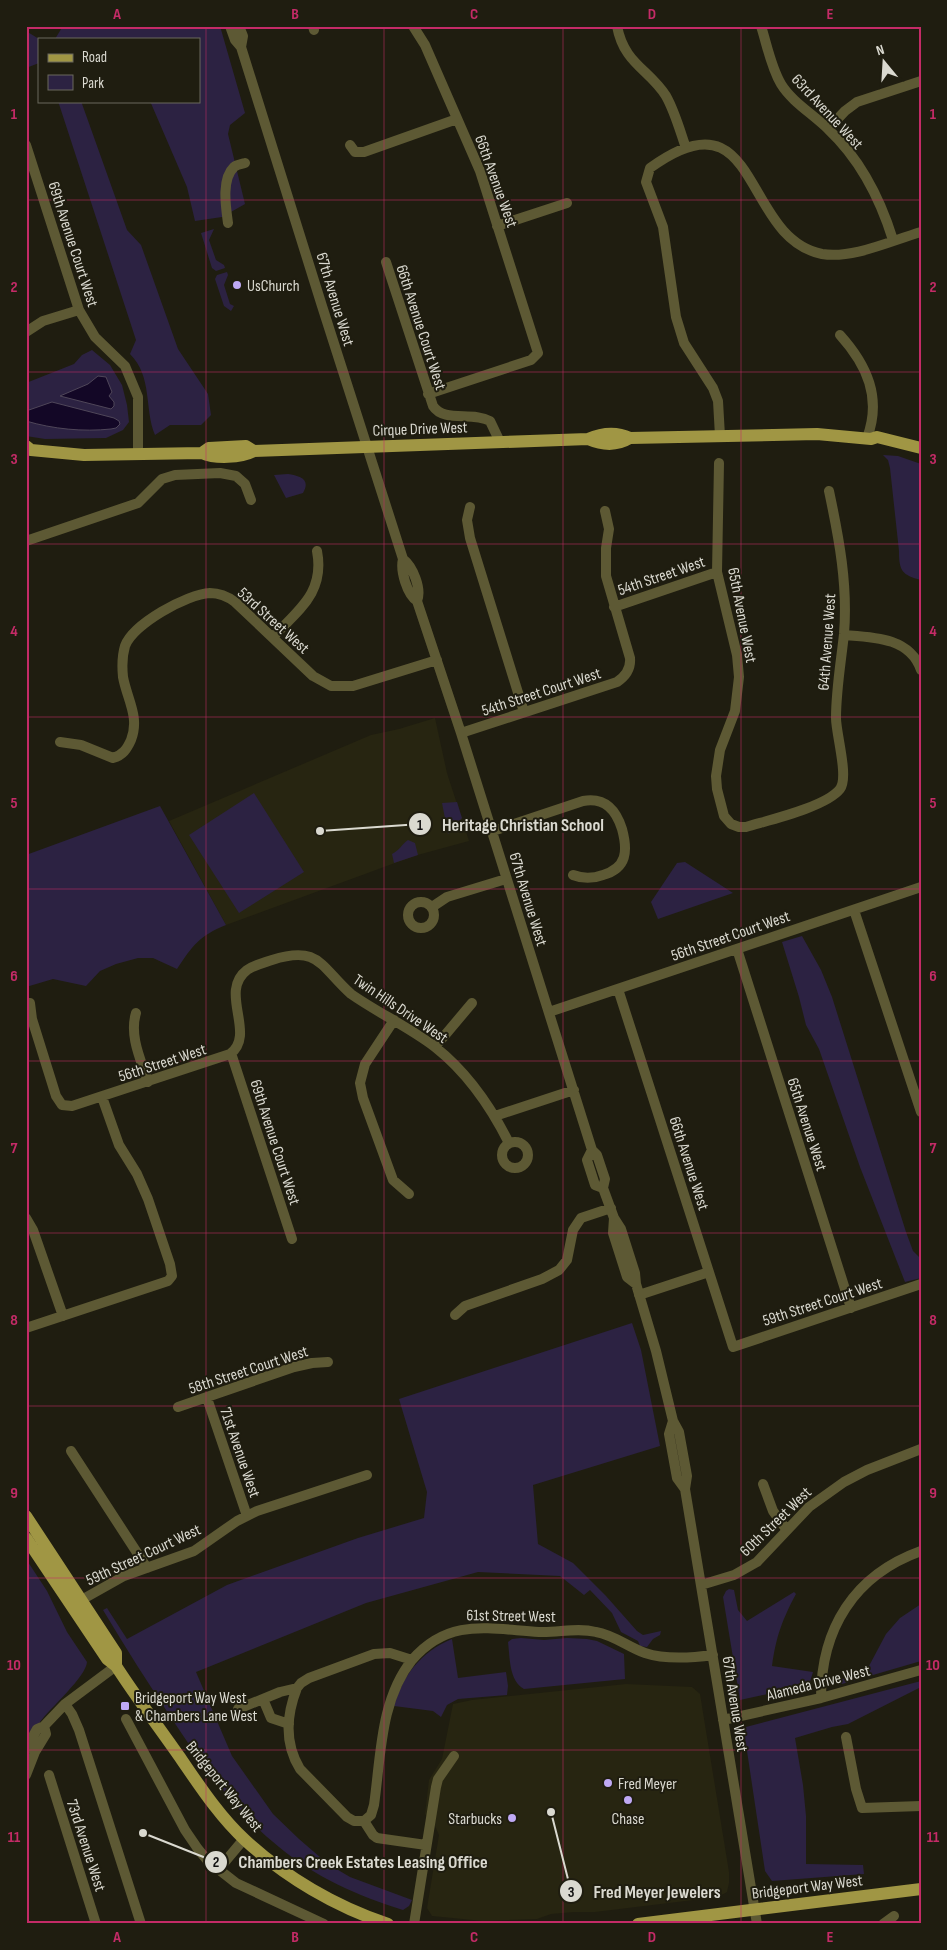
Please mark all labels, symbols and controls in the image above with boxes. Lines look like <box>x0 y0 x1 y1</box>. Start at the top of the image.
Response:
text: A <box>112 5 121 24</box>
text: B <box>291 5 299 24</box>
text: C <box>470 5 478 24</box>
text: D <box>648 5 656 24</box>
text: E <box>827 5 834 24</box>
legend <box>38 38 200 102</box>
north arrow <box>860 38 910 88</box>
text: N <box>874 41 886 59</box>
text: Road <box>82 48 107 67</box>
street label: 63rd Avenue West <box>787 70 867 154</box>
text: Park <box>82 74 104 93</box>
text: 1 <box>11 105 18 124</box>
text: 1 <box>930 105 937 124</box>
street label: 66th Avenue West <box>470 133 521 231</box>
street label: 69th Avenue Court West <box>43 180 102 310</box>
street label: 67th Avenue West <box>311 250 358 349</box>
street label: 66th Avenue Court West <box>391 263 450 392</box>
place label: UsChurch <box>247 277 300 296</box>
text: 2 <box>10 278 18 297</box>
text: 2 <box>929 278 937 297</box>
marker: UsChurch <box>231 279 243 291</box>
street label: Cirque Drive West <box>372 418 468 441</box>
text: 3 <box>10 450 18 469</box>
text: 3 <box>929 450 937 469</box>
street label: 54th Street West <box>615 553 708 600</box>
street label: 65th Avenue West <box>723 566 760 665</box>
street label: 53rd Street West <box>233 584 313 658</box>
street label: 64th Avenue West <box>815 593 840 691</box>
text: 4 <box>10 622 18 641</box>
text: 4 <box>929 622 937 641</box>
street label: 54th Street Court West <box>480 664 604 721</box>
text: 5 <box>10 794 18 813</box>
text: 5 <box>929 794 937 813</box>
callout: Heritage Christian School <box>407 808 614 841</box>
text: Heritage Christian School <box>442 815 604 836</box>
text: 1 <box>417 816 423 835</box>
street label: 67th Avenue West <box>504 850 551 949</box>
street label: 56th Street Court West <box>669 907 792 966</box>
text: 6 <box>10 967 18 986</box>
text: 6 <box>929 967 937 986</box>
street label: Twin Hills Drive West <box>349 971 451 1048</box>
street label: 56th Street West <box>116 1040 209 1087</box>
street label: 65th Avenue West <box>783 1076 831 1173</box>
street label: 69th Avenue Court West <box>245 1078 304 1208</box>
street label: 66th Avenue West <box>665 1114 713 1213</box>
text: 7 <box>11 1139 18 1158</box>
text: 7 <box>930 1139 937 1158</box>
street label: 59th Street Court West <box>760 1274 885 1331</box>
text: 8 <box>10 1311 18 1330</box>
text: 8 <box>929 1311 937 1330</box>
street label: 58th Street Court West <box>186 1342 311 1399</box>
street label: 71st Avenue West <box>215 1405 264 1500</box>
street label: 60th Street West <box>736 1483 816 1561</box>
text: 9 <box>10 1484 18 1503</box>
text: 9 <box>929 1484 937 1503</box>
street label: 59th Street Court West <box>83 1520 204 1590</box>
street label: 61st Street West <box>466 1606 556 1627</box>
street label: 67th Avenue West <box>718 1655 751 1754</box>
text: 10 <box>7 1656 21 1675</box>
text: 10 <box>926 1656 940 1675</box>
street label: Alameda Drive West <box>764 1661 872 1706</box>
place label: Bridgeport Way West & Chambers Lane West <box>135 1689 258 1726</box>
marker: Bridgeport Way West & Chambers Lane West <box>119 1700 131 1712</box>
street label: Bridgeport Way West <box>181 1738 266 1836</box>
place label: Fred Meyer <box>618 1775 677 1794</box>
marker: Fred Meyer <box>602 1777 614 1789</box>
marker: Chase <box>622 1794 634 1806</box>
street label: 73rd Avenue West <box>62 1797 109 1894</box>
place label: Starbucks <box>448 1810 502 1829</box>
place label: Chase <box>612 1810 644 1829</box>
marker: Starbucks <box>506 1812 518 1824</box>
text: 11 <box>8 1828 21 1847</box>
text: 11 <box>927 1828 940 1847</box>
callout: Chambers Creek Estates Leasing Office <box>203 1845 498 1878</box>
text: Chambers Creek Estates Leasing Office <box>238 1852 488 1873</box>
text: 2 <box>213 1853 219 1872</box>
street label: Bridgeport Way West <box>751 1871 864 1904</box>
callout: Fred Meyer Jewelers <box>558 1875 730 1908</box>
text: Fred Meyer Jewelers <box>593 1882 721 1903</box>
text: 3 <box>568 1883 575 1902</box>
text: A <box>112 1928 121 1947</box>
text: B <box>291 1928 299 1947</box>
text: C <box>470 1928 478 1947</box>
text: D <box>648 1928 656 1947</box>
text: E <box>827 1928 834 1947</box>

